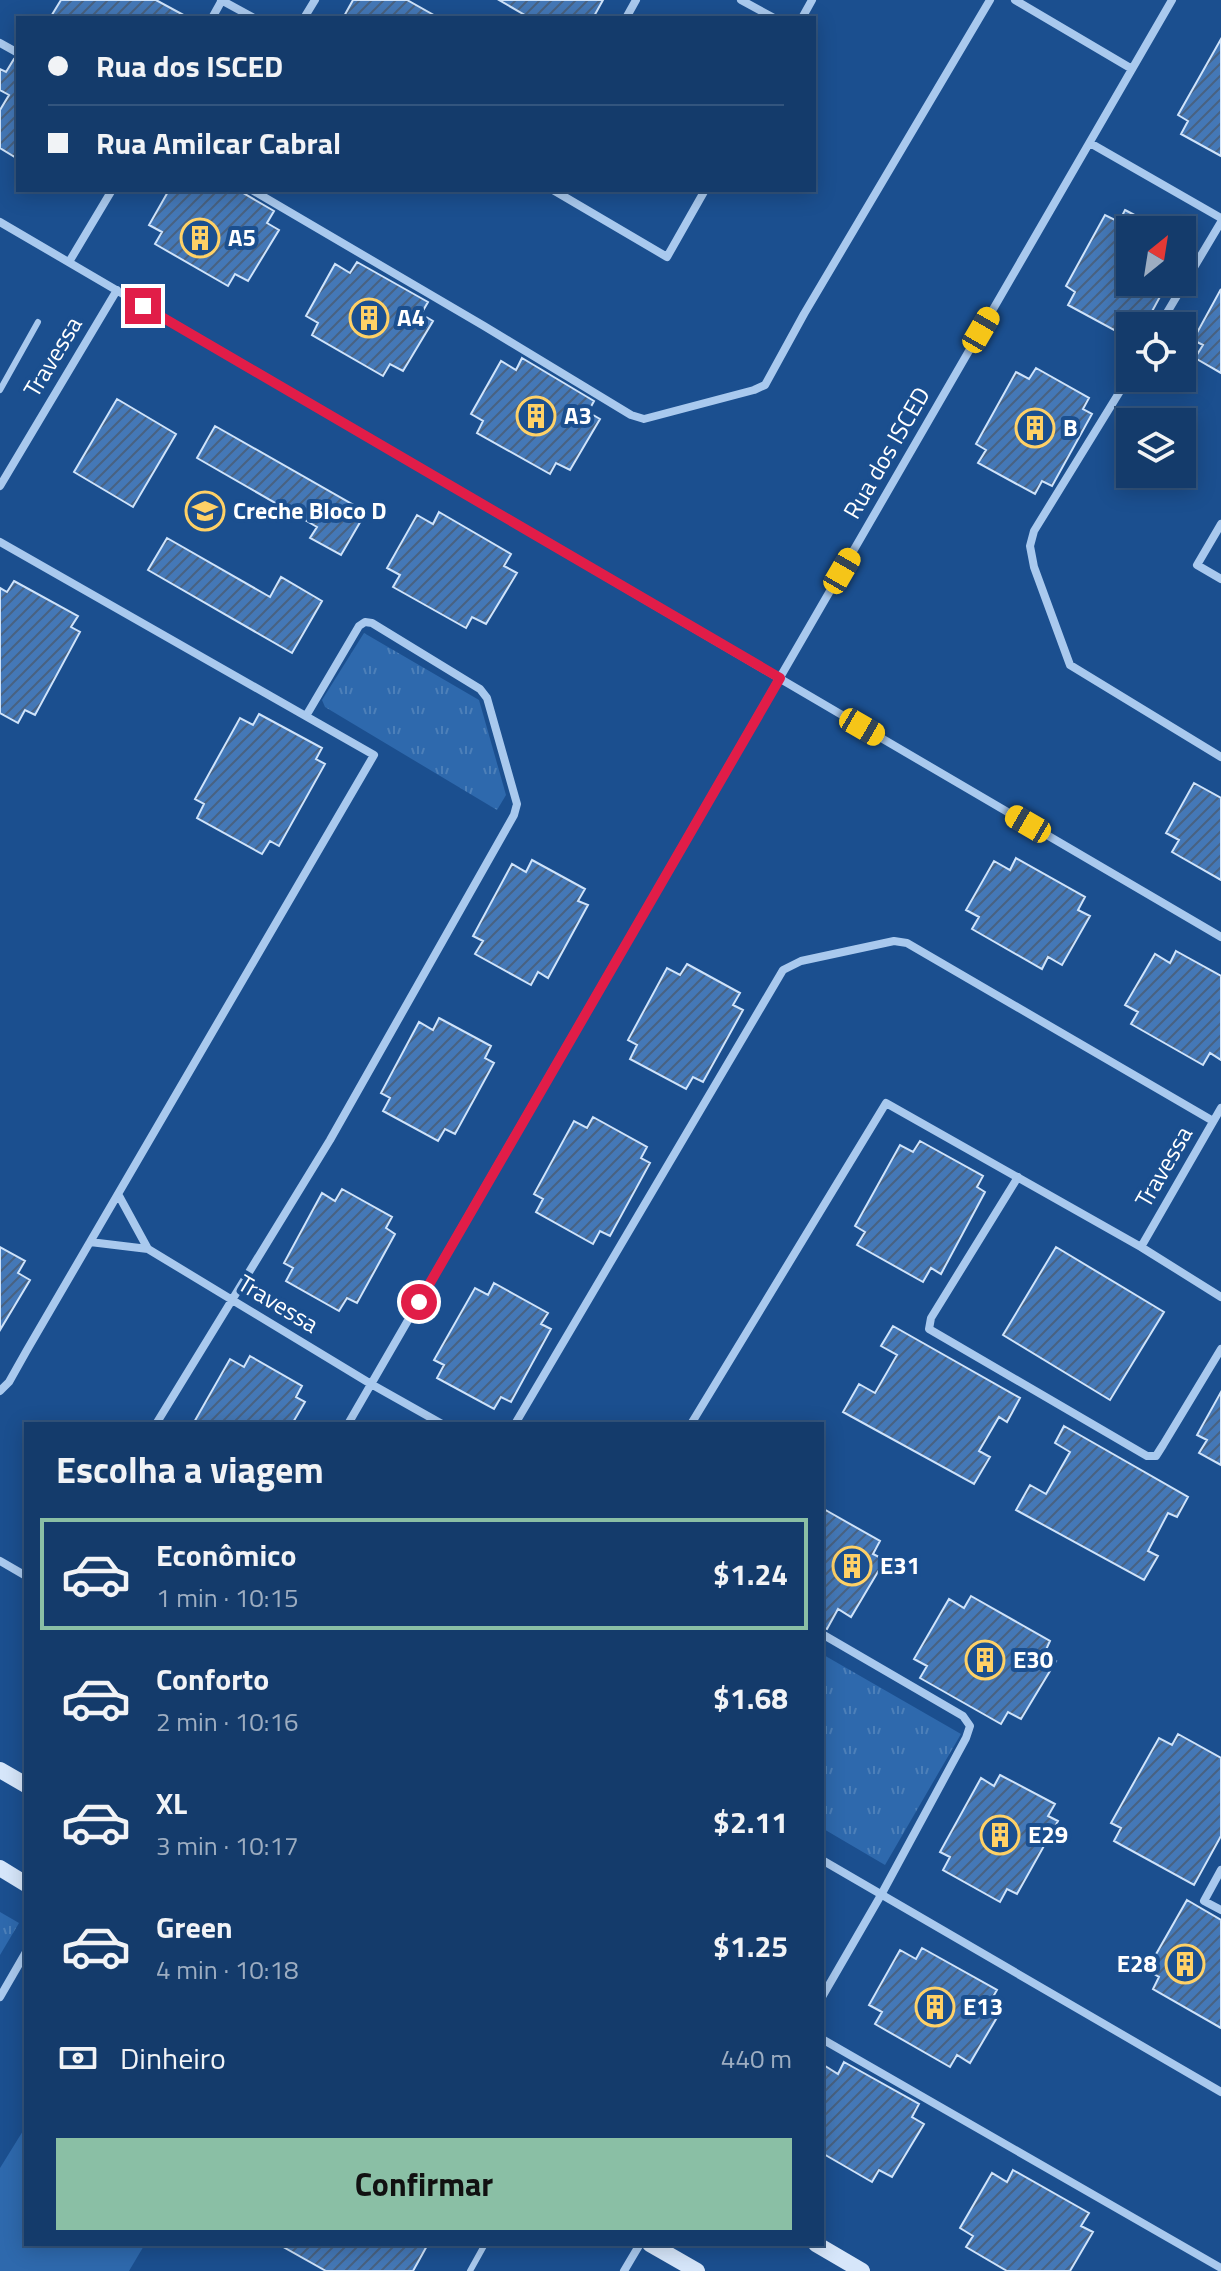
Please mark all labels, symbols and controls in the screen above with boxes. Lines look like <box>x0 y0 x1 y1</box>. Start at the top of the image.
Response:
text: Rua dos ISCED <box>96 43 283 89</box>
text: Rua Amilcar Cabral <box>96 120 341 166</box>
north arrow <box>1116 216 1196 296</box>
map controls <box>1116 216 1196 488</box>
building icon: A5 <box>179 217 221 259</box>
place label: A5 <box>228 219 256 255</box>
route end <box>125 288 161 324</box>
building icon: A4 <box>348 297 390 339</box>
place label: A4 <box>397 299 425 335</box>
car <box>959 303 1003 357</box>
street label: Travessa <box>14 309 90 404</box>
button: locate <box>1116 312 1196 392</box>
street label: Rua dos ISCED <box>834 380 939 525</box>
building icon: A3 <box>515 395 557 437</box>
place label: A3 <box>564 397 592 433</box>
building icon: B <box>1014 407 1056 449</box>
button: layers <box>1116 408 1196 488</box>
place label: B <box>1063 409 1078 445</box>
school or university icon: Creche Bloco D <box>184 490 226 532</box>
place label: Creche Bloco D <box>233 492 387 528</box>
car <box>820 544 864 598</box>
car <box>835 705 889 749</box>
car <box>1001 802 1055 846</box>
street label: Travessa <box>1125 1119 1201 1214</box>
street label: Travessa <box>231 1265 326 1341</box>
route start <box>401 1284 437 1320</box>
text: Escolha a viagem <box>56 1442 324 1497</box>
text: Econômico <box>156 1532 296 1578</box>
icon: car <box>60 1538 132 1610</box>
building icon: E31 <box>831 1545 873 1587</box>
place label: E31 <box>880 1547 920 1583</box>
text: $1.24 <box>713 1551 788 1597</box>
text: 1 min · 10:15 <box>156 1578 299 1617</box>
building icon: E30 <box>964 1639 1006 1681</box>
place label: E30 <box>1013 1641 1053 1677</box>
text: Conforto <box>156 1656 269 1702</box>
icon: car <box>60 1662 132 1734</box>
text: $1.68 <box>713 1675 788 1721</box>
text: 2 min · 10:16 <box>156 1702 299 1741</box>
text: XL <box>156 1780 187 1826</box>
icon: car <box>60 1786 132 1858</box>
text: $2.11 <box>713 1799 788 1845</box>
building icon: E29 <box>979 1814 1021 1856</box>
place label: E29 <box>1028 1816 1068 1852</box>
text: 3 min · 10:17 <box>156 1826 299 1865</box>
text: Green <box>156 1904 233 1950</box>
icon: car <box>60 1910 132 1982</box>
text: $1.25 <box>713 1923 788 1969</box>
building icon: E28 <box>1164 1943 1206 1985</box>
place label: E28 <box>1117 1945 1157 1981</box>
text: 4 min · 10:18 <box>156 1950 299 1989</box>
building icon: E13 <box>914 1986 956 2028</box>
place label: E13 <box>963 1988 1003 2024</box>
text: Dinheiro <box>120 2035 226 2081</box>
icon: cash <box>56 2036 100 2080</box>
text: 440 m <box>721 2039 792 2078</box>
button: Confirmar <box>56 2138 792 2230</box>

